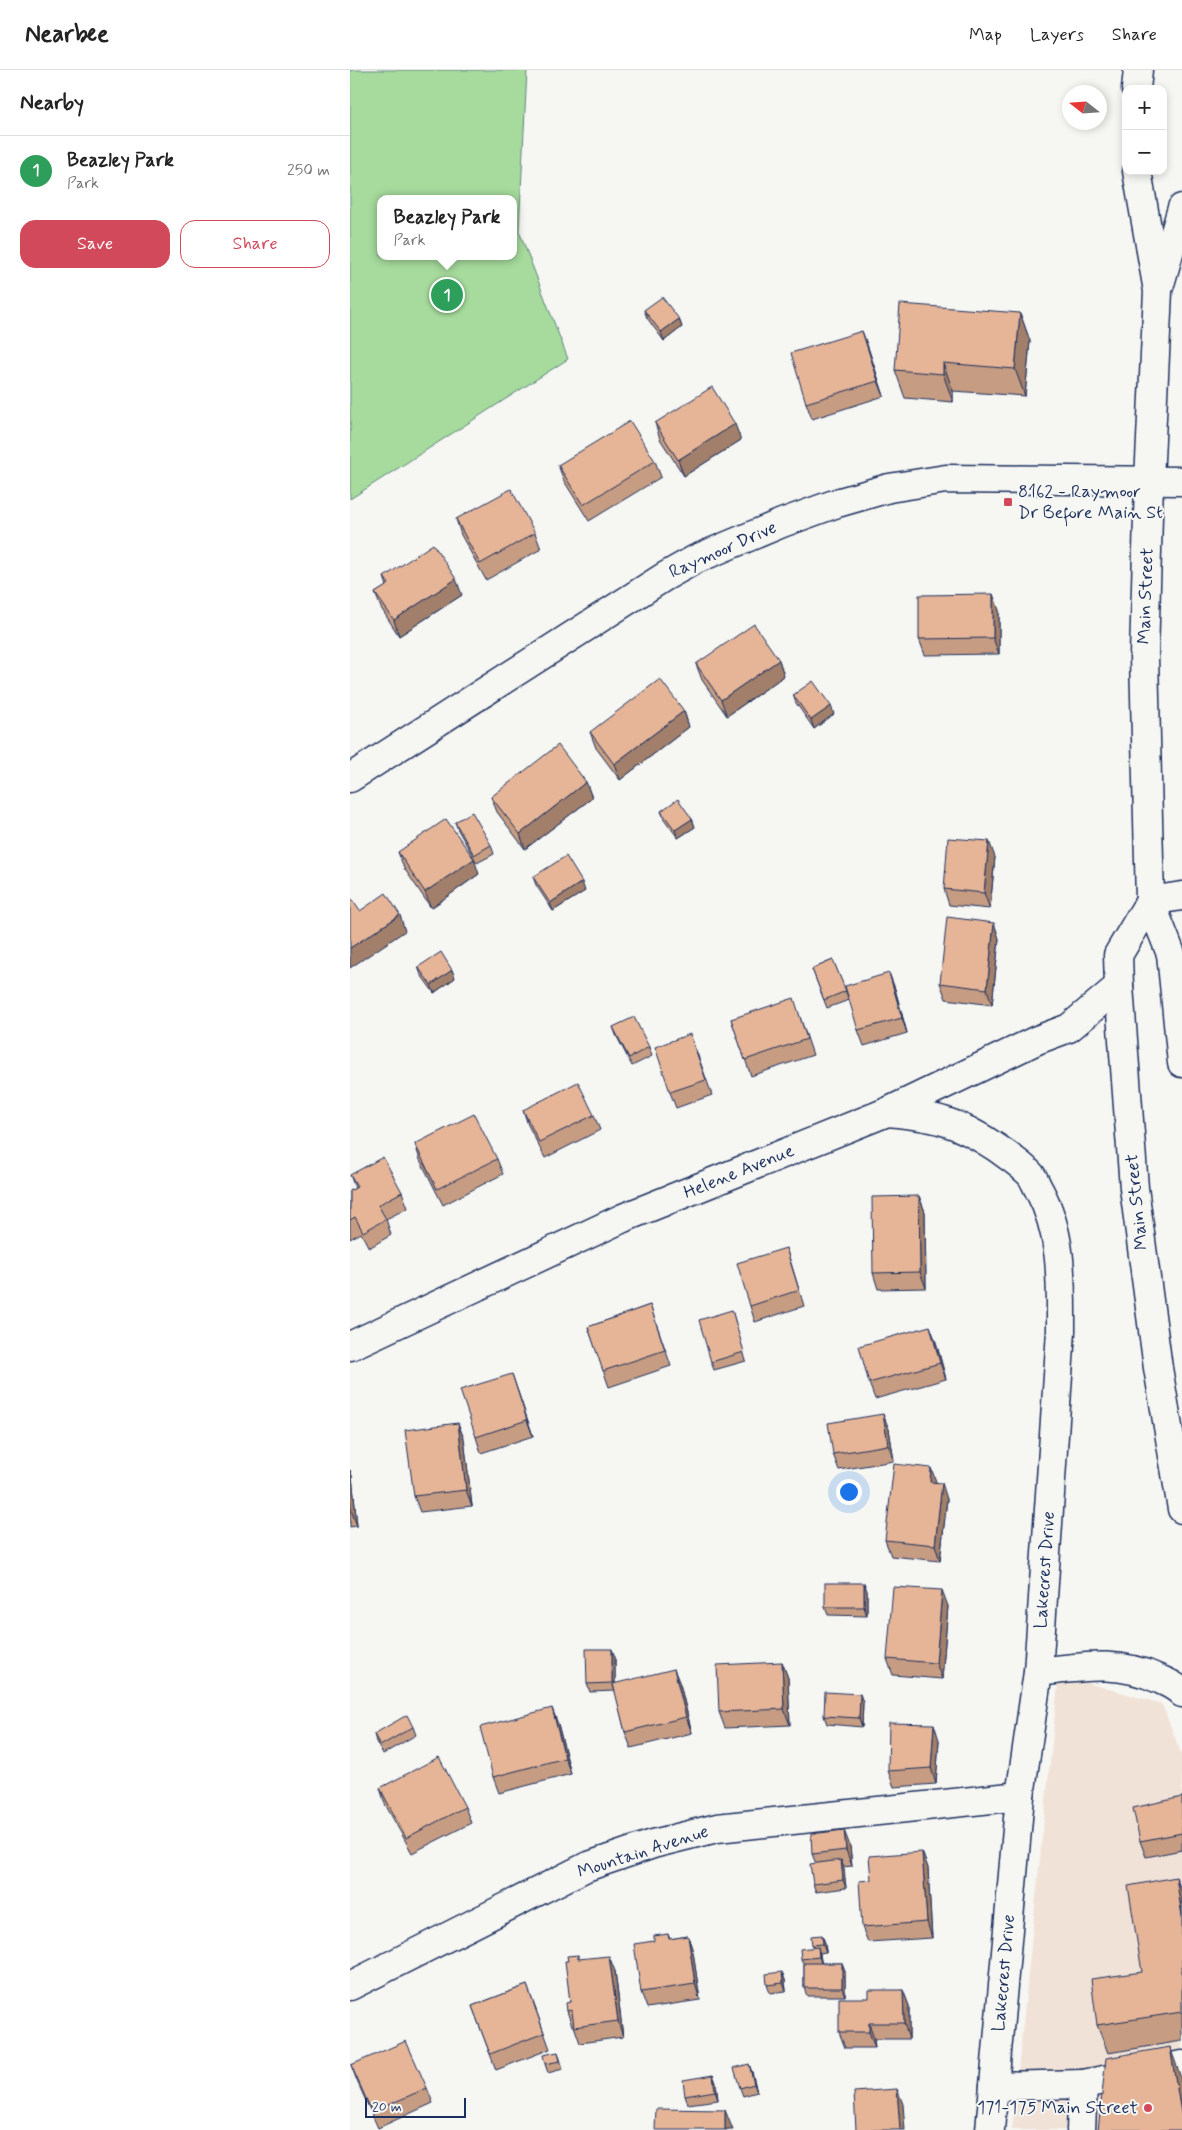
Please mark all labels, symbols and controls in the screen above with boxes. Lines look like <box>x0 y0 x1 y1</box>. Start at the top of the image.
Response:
text: Nearbee <box>25 19 109 50</box>
text: Map <box>969 23 1002 47</box>
text: Layers <box>1030 23 1084 47</box>
text: Share <box>1112 23 1157 47</box>
north arrow <box>1062 85 1107 130</box>
map controls <box>1122 85 1167 175</box>
button: + <box>1122 85 1167 130</box>
text: Nearby <box>20 89 84 117</box>
button: − <box>1122 130 1167 175</box>
text: Beazley Park <box>67 148 174 173</box>
text: 1 <box>32 160 40 181</box>
text: 250 m <box>287 160 330 181</box>
text: Park <box>67 173 99 194</box>
popup <box>377 195 517 260</box>
text: Beazley Park <box>394 205 500 230</box>
button: Save <box>20 220 170 268</box>
button: Share <box>180 220 330 268</box>
text: Park <box>394 230 425 251</box>
pin: 1 <box>431 276 463 314</box>
place label: 8162 - Raymoor Dr Before Main St <box>1018 480 1163 527</box>
marker: 8162 - Raymoor Dr Before Main St <box>1002 496 1014 508</box>
street label: Raymoor Drive <box>665 516 781 584</box>
street label: Main Street <box>1132 547 1160 645</box>
street label: Helene Avenue <box>680 1139 798 1205</box>
street label: Main Street <box>1120 1153 1154 1251</box>
your location <box>836 1479 862 1505</box>
street label: Lakecrest Drive <box>1029 1511 1061 1629</box>
street label: Mountain Avenue <box>574 1820 712 1884</box>
street label: Lakecrest Drive <box>987 1913 1021 2033</box>
scale bar <box>365 2095 466 2118</box>
place label: 171-175 Main Street <box>977 2096 1138 2120</box>
text: 20 m <box>372 2098 402 2116</box>
marker: 171-175 Main Street <box>1142 2102 1154 2114</box>

